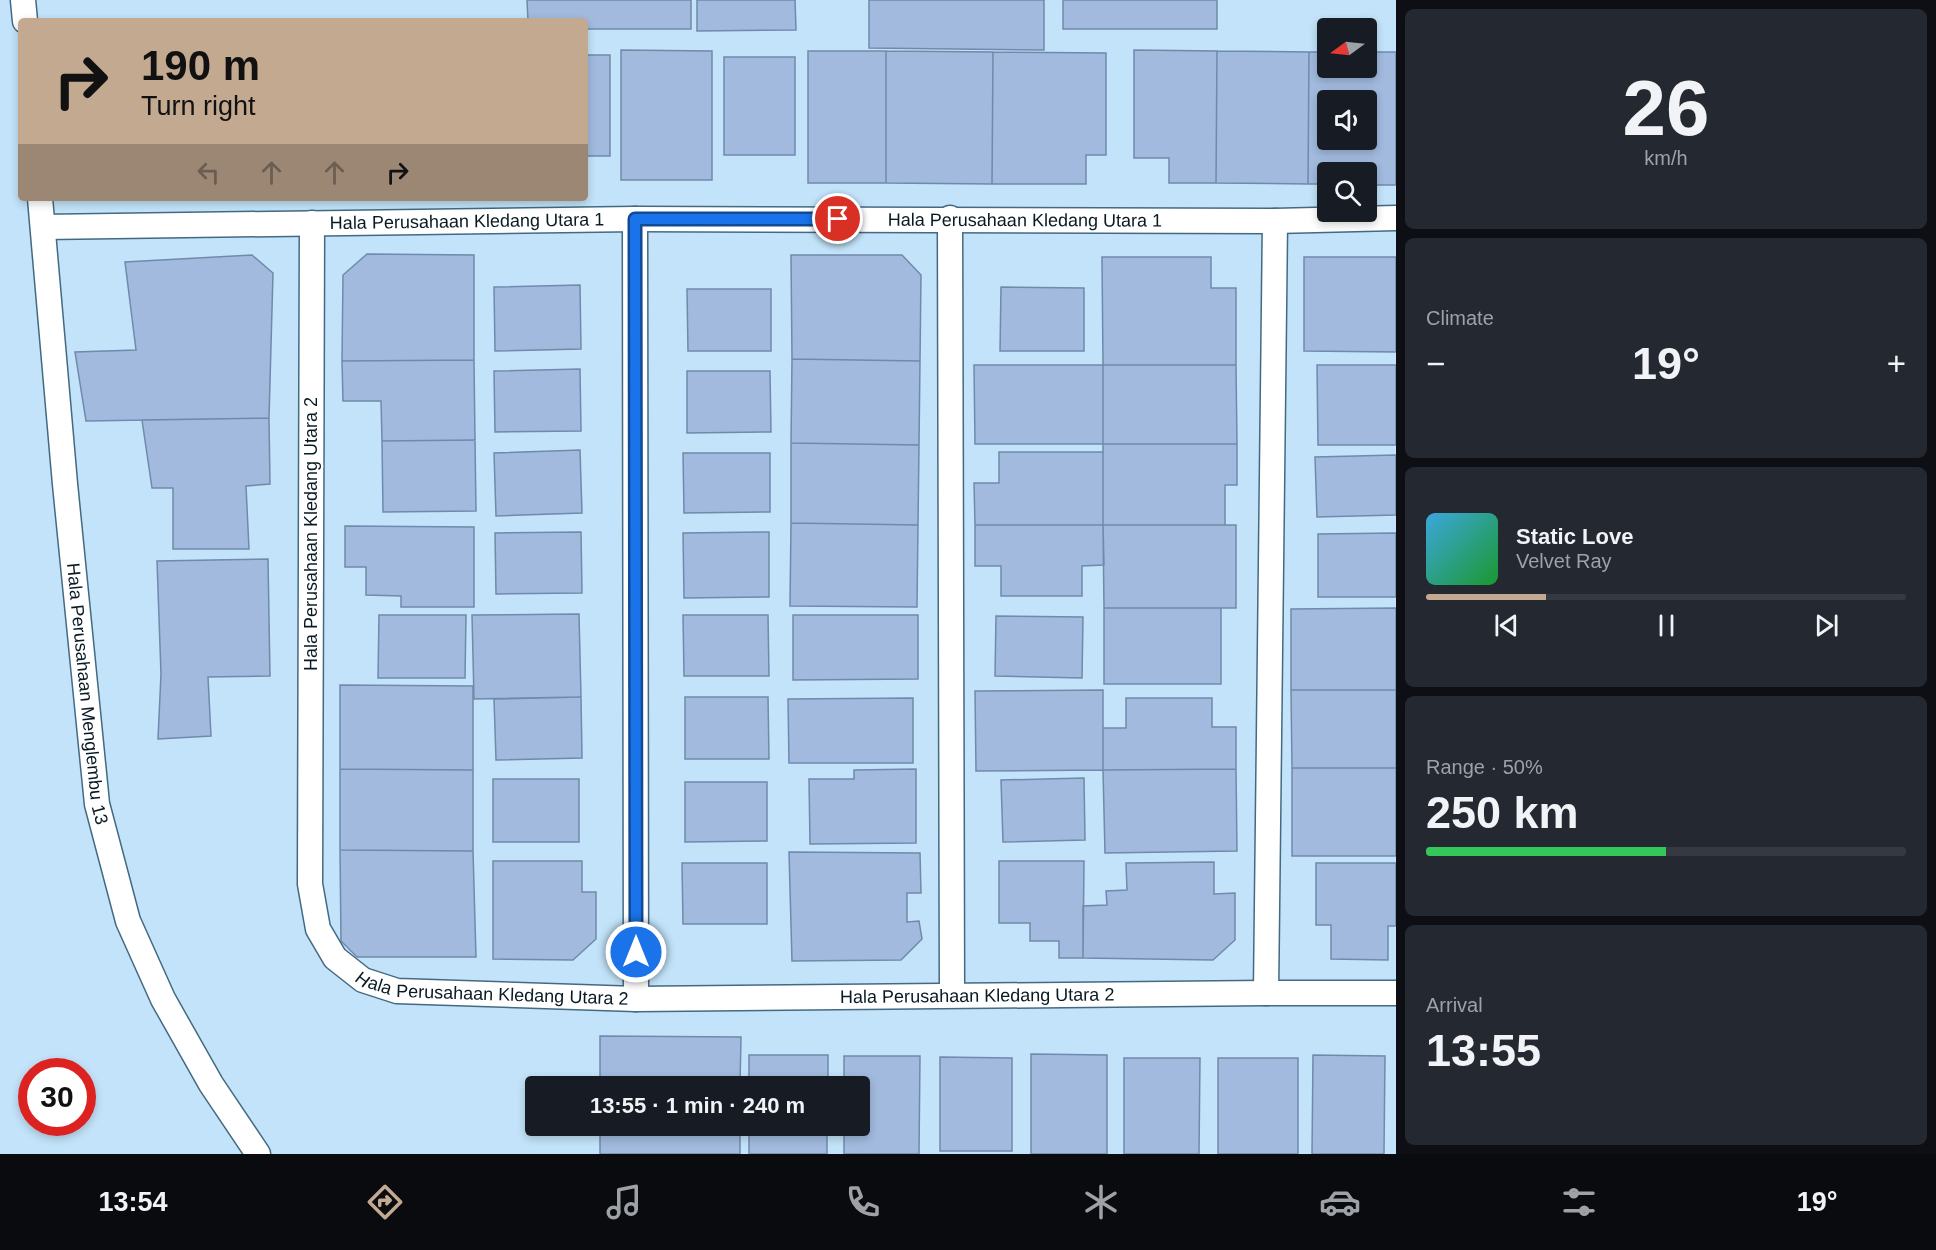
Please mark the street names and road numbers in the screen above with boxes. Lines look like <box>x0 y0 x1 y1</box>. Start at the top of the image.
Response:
street label: Hala Perusahaan Kledang Utara 1 <box>330 209 604 233</box>
street label: Hala Perusahaan Kledang Utara 1 <box>888 210 1162 231</box>
street label: Hala Perusahaan Kledang Utara 2 <box>301 397 321 671</box>
street label: Hala Perusahaan Menglembu 13 <box>63 562 112 827</box>
street label: Hala Perusahaan Kledang Utara 2 <box>351 968 629 1009</box>
street label: Hala Perusahaan Kledang Utara 2 <box>840 984 1114 1007</box>

